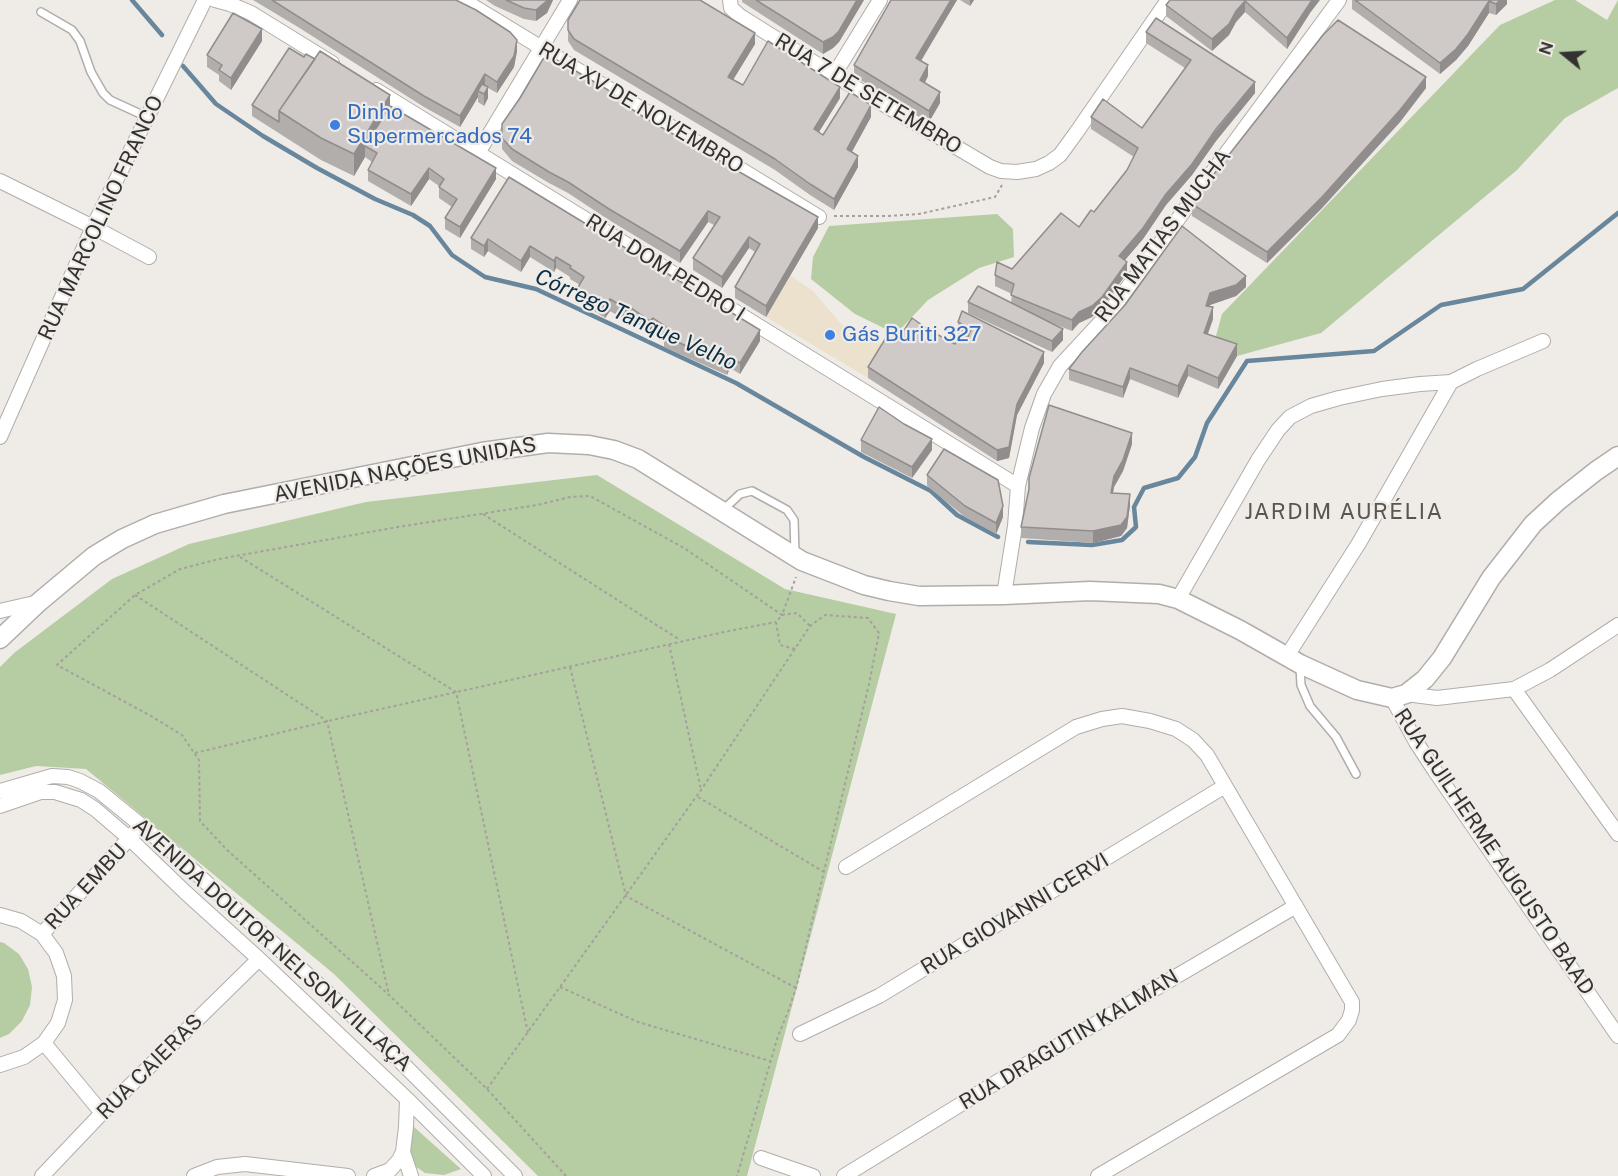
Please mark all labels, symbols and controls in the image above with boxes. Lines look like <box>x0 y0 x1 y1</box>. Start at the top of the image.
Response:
north arrow <box>1534 24 1594 84</box>
street label: RUA 7 DE SETEMBRO <box>770 28 966 160</box>
street label: RUA XV DE NOVEMBRO <box>534 37 748 179</box>
text: N <box>1535 39 1557 57</box>
street label: RUA MARCOLINO FRANCO <box>33 92 169 344</box>
place label: Dinho Supermercados 74 <box>347 100 532 150</box>
marker: Dinho Supermercados 74 <box>328 118 342 132</box>
street label: RUA MATIAS MUCHA <box>1090 144 1236 328</box>
street label: RUA DOM PEDRO I <box>581 209 749 327</box>
water label: Córrego Tanque Velho <box>531 264 741 376</box>
place label: Gás Buriti 327 <box>842 322 981 348</box>
marker: Gás Buriti 327 <box>823 328 837 342</box>
street label: AVENIDA NAÇÕES UNIDAS <box>272 432 538 508</box>
district label: JARDIM AURÉLIA <box>1244 499 1444 525</box>
street label: RUA GUILHERME AUGUSTO BAAD <box>1388 704 1600 1000</box>
street label: AVENIDA DOUTOR NELSON VILLAÇA <box>127 813 417 1077</box>
street label: RUA EMBU <box>40 839 132 935</box>
street label: RUA GIOVANNI CERVI <box>916 848 1114 980</box>
street label: RUA DRAGUTIN KALMAN <box>955 964 1183 1116</box>
street label: RUA CAIERAS <box>92 1009 208 1125</box>

